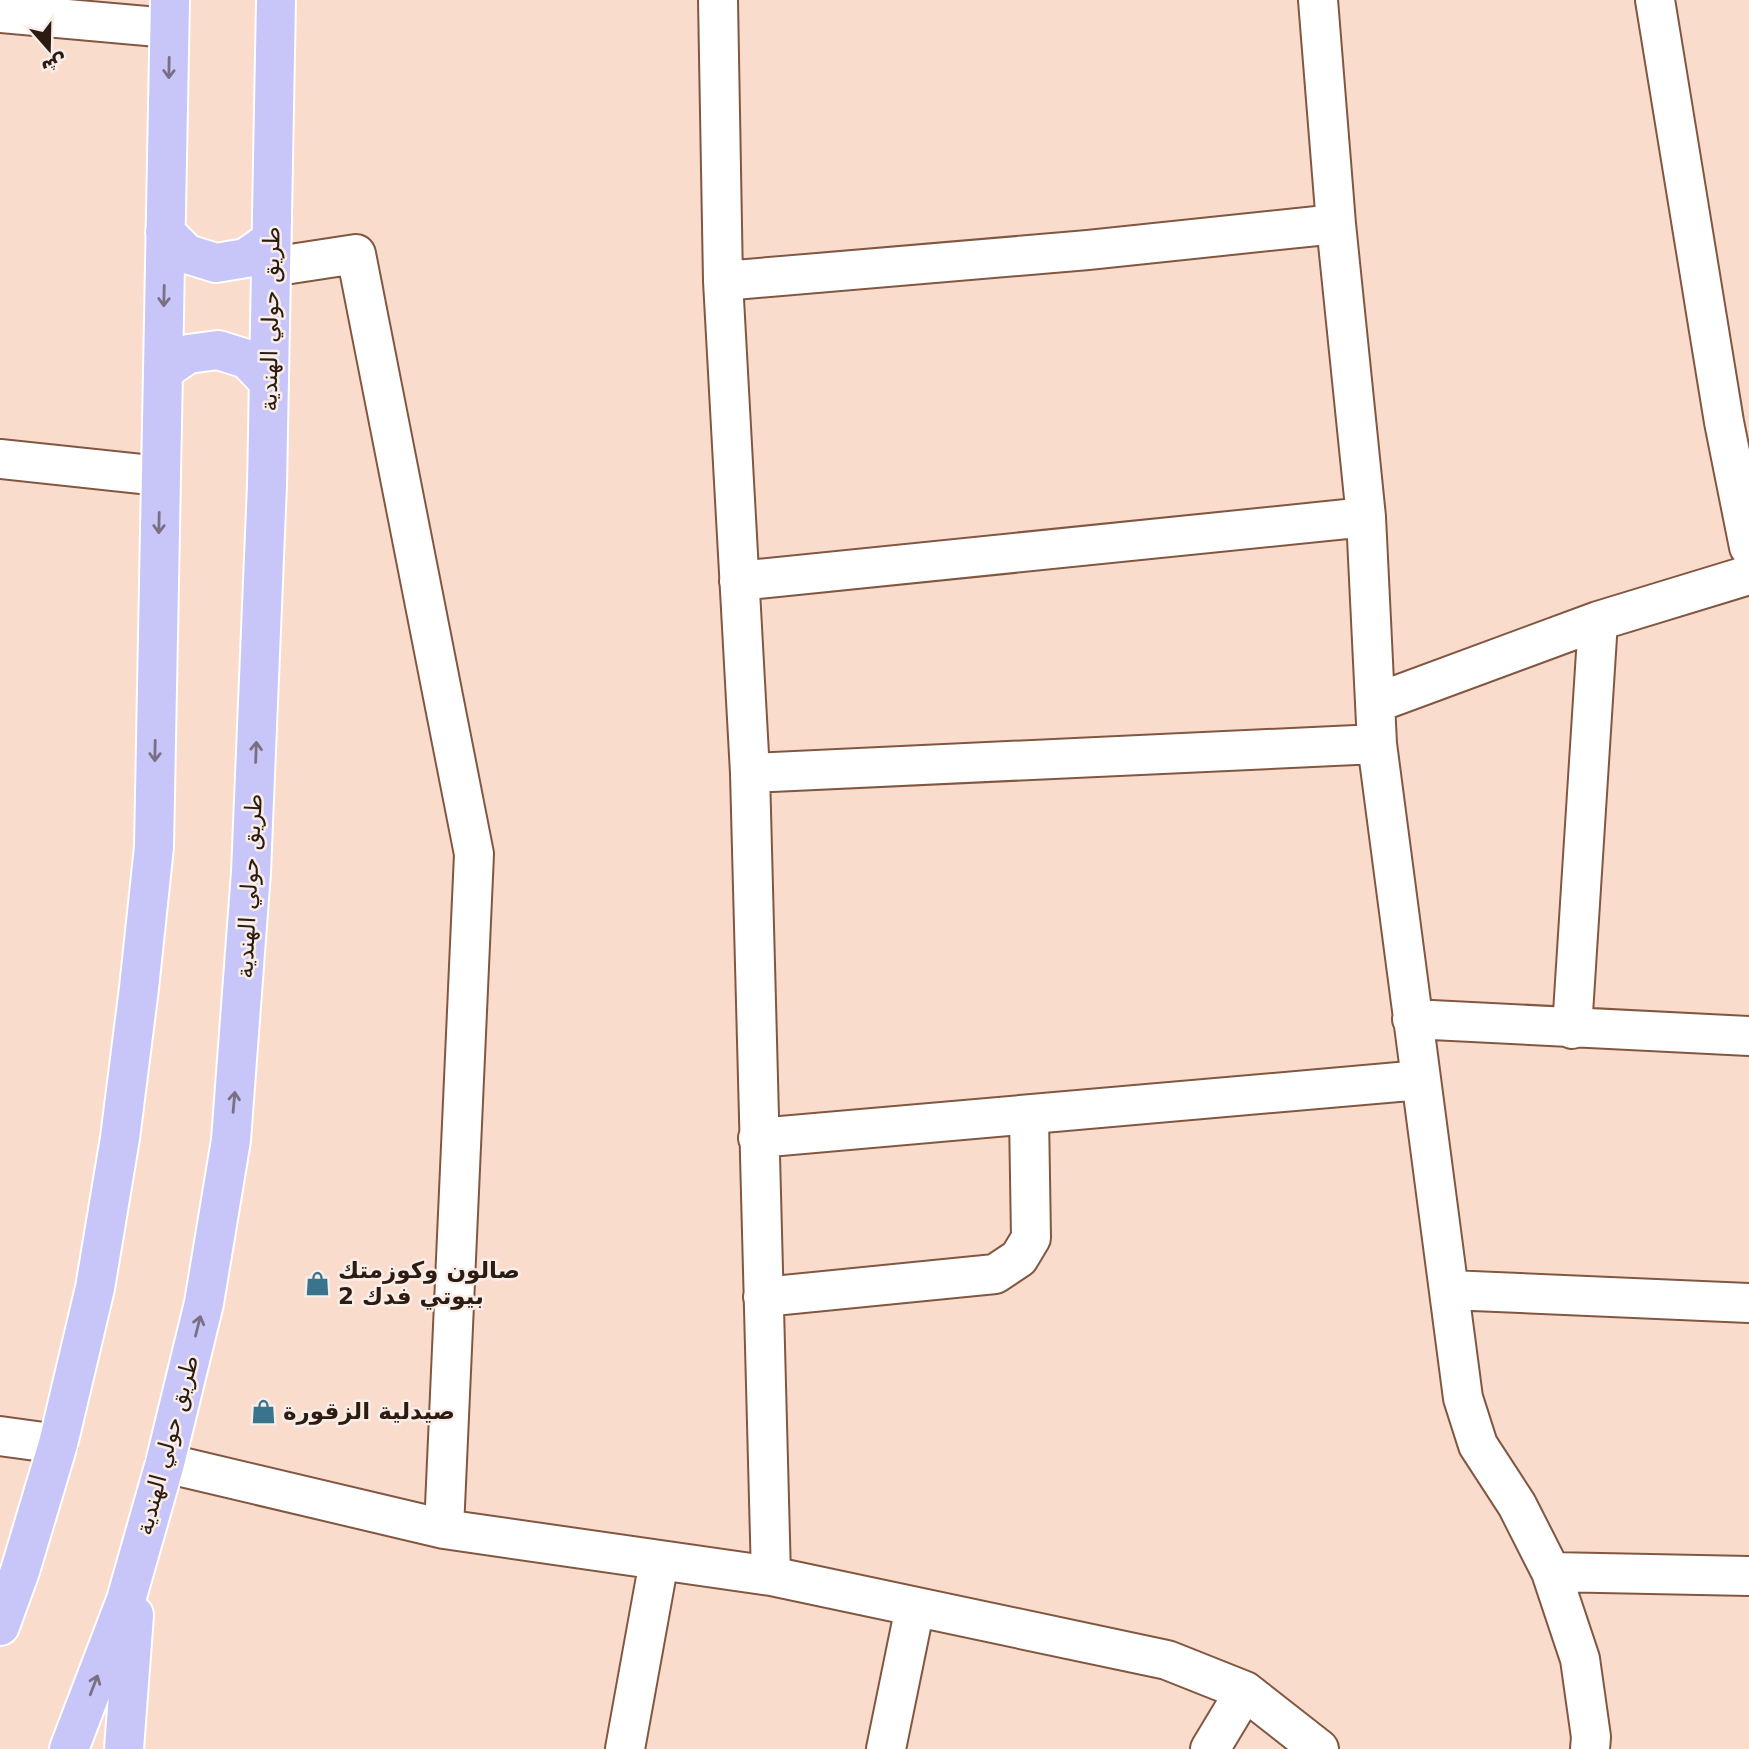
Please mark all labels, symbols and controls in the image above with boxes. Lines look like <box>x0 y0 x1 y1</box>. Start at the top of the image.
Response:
north arrow <box>14 14 84 84</box>
text: ش <box>38 49 71 80</box>
one-way arrow <box>162 56 175 79</box>
street label: طريق حولي الهندية <box>255 226 286 412</box>
one-way arrow <box>157 284 171 307</box>
one-way arrow <box>152 511 166 534</box>
one-way arrow <box>149 739 162 762</box>
one-way arrow <box>250 741 263 764</box>
street label: طريق حولي الهندية <box>231 793 268 979</box>
one-way arrow <box>228 1091 241 1114</box>
place label: صالون وكوزمتك بيوتي فدك 2 <box>338 1257 520 1310</box>
shop icon: صالون وكوزمتك بيوتي فدك 2 <box>304 1269 332 1297</box>
one-way arrow <box>192 1315 205 1338</box>
street label: طريق حولي الهندية <box>130 1352 204 1538</box>
shop icon: صيدلية الزقورة <box>249 1397 277 1425</box>
place label: صيدلية الزقورة <box>283 1398 455 1425</box>
one-way arrow <box>88 1675 101 1697</box>

